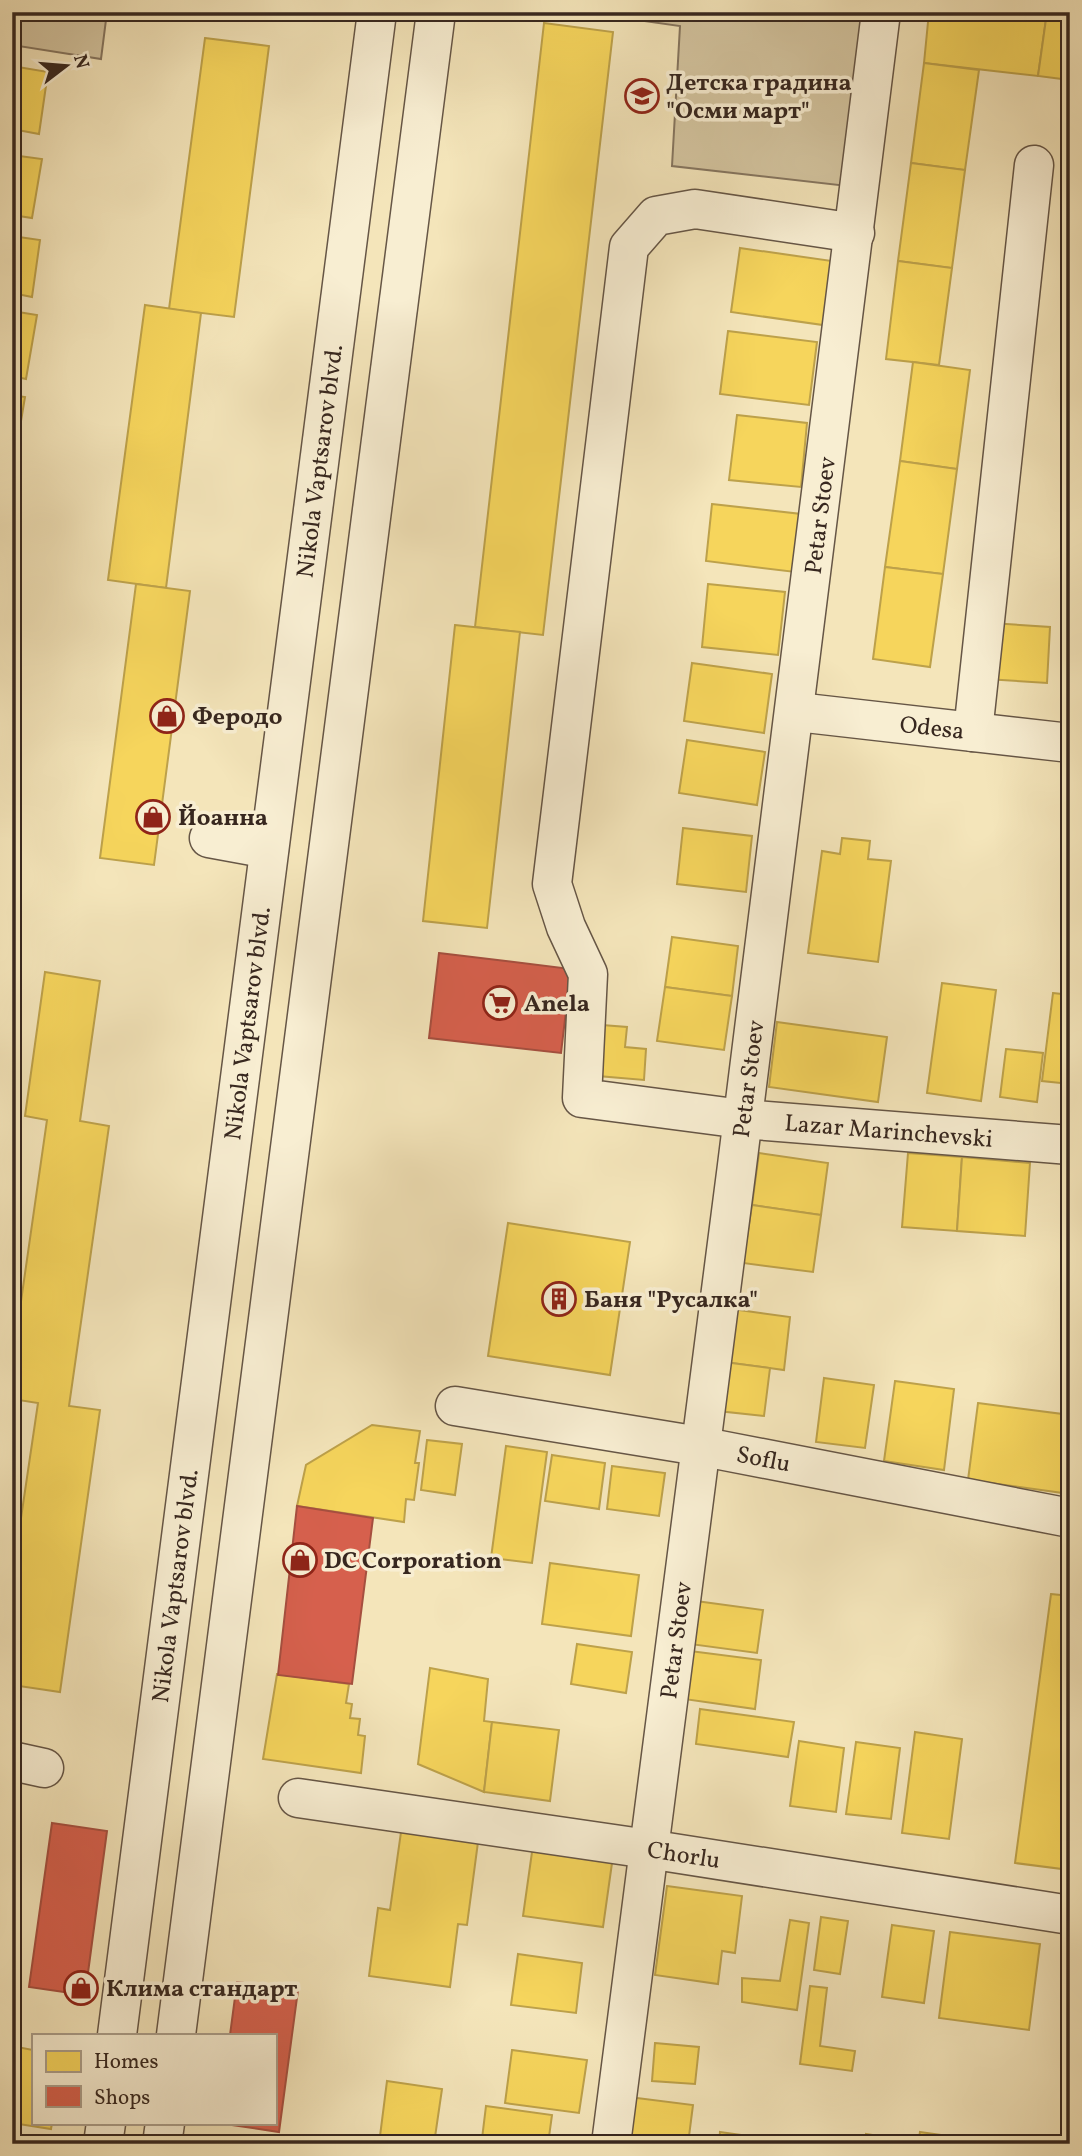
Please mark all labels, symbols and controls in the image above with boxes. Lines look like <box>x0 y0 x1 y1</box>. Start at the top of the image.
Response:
north arrow <box>32 32 102 102</box>
text: N <box>66 52 95 72</box>
place label: Детска градина "Осми март" <box>666 67 852 129</box>
school or university icon: Детска градина "Осми март" <box>623 77 661 115</box>
street label: Nikola Vaptsarov blvd. <box>289 342 353 580</box>
street label: Petar Stoev <box>798 455 846 576</box>
shop icon: Феродо <box>148 697 186 735</box>
place label: Феродо <box>192 701 282 735</box>
street label: Odesa <box>898 709 966 750</box>
shop icon: Йоанна <box>134 798 172 836</box>
place label: Йоанна <box>178 802 268 836</box>
street label: Nikola Vaptsarov blvd. <box>217 905 281 1142</box>
supermarket icon: Anela <box>481 984 519 1022</box>
place label: Anela <box>524 988 590 1022</box>
street label: Petar Stoev <box>726 1018 775 1140</box>
street label: Lazar Marinchevski <box>783 1107 994 1158</box>
building icon: Баня "Русалка" <box>540 1280 578 1318</box>
place label: Баня "Русалка" <box>584 1284 758 1318</box>
street label: Soflu <box>733 1439 793 1482</box>
street label: Nikola Vaptsarov blvd. <box>145 1467 209 1705</box>
shop icon: DC Corporation <box>281 1541 319 1579</box>
place label: DC Corporation <box>324 1545 502 1579</box>
street label: Petar Stoev <box>653 1579 702 1701</box>
street label: Chorlu <box>645 1834 723 1879</box>
shop icon: Клима стандарт <box>62 1969 100 2007</box>
place label: Клима стандарт <box>106 1973 298 2007</box>
legend <box>32 2034 276 2124</box>
text: Homes <box>94 2048 159 2077</box>
text: Shops <box>94 2084 150 2113</box>

